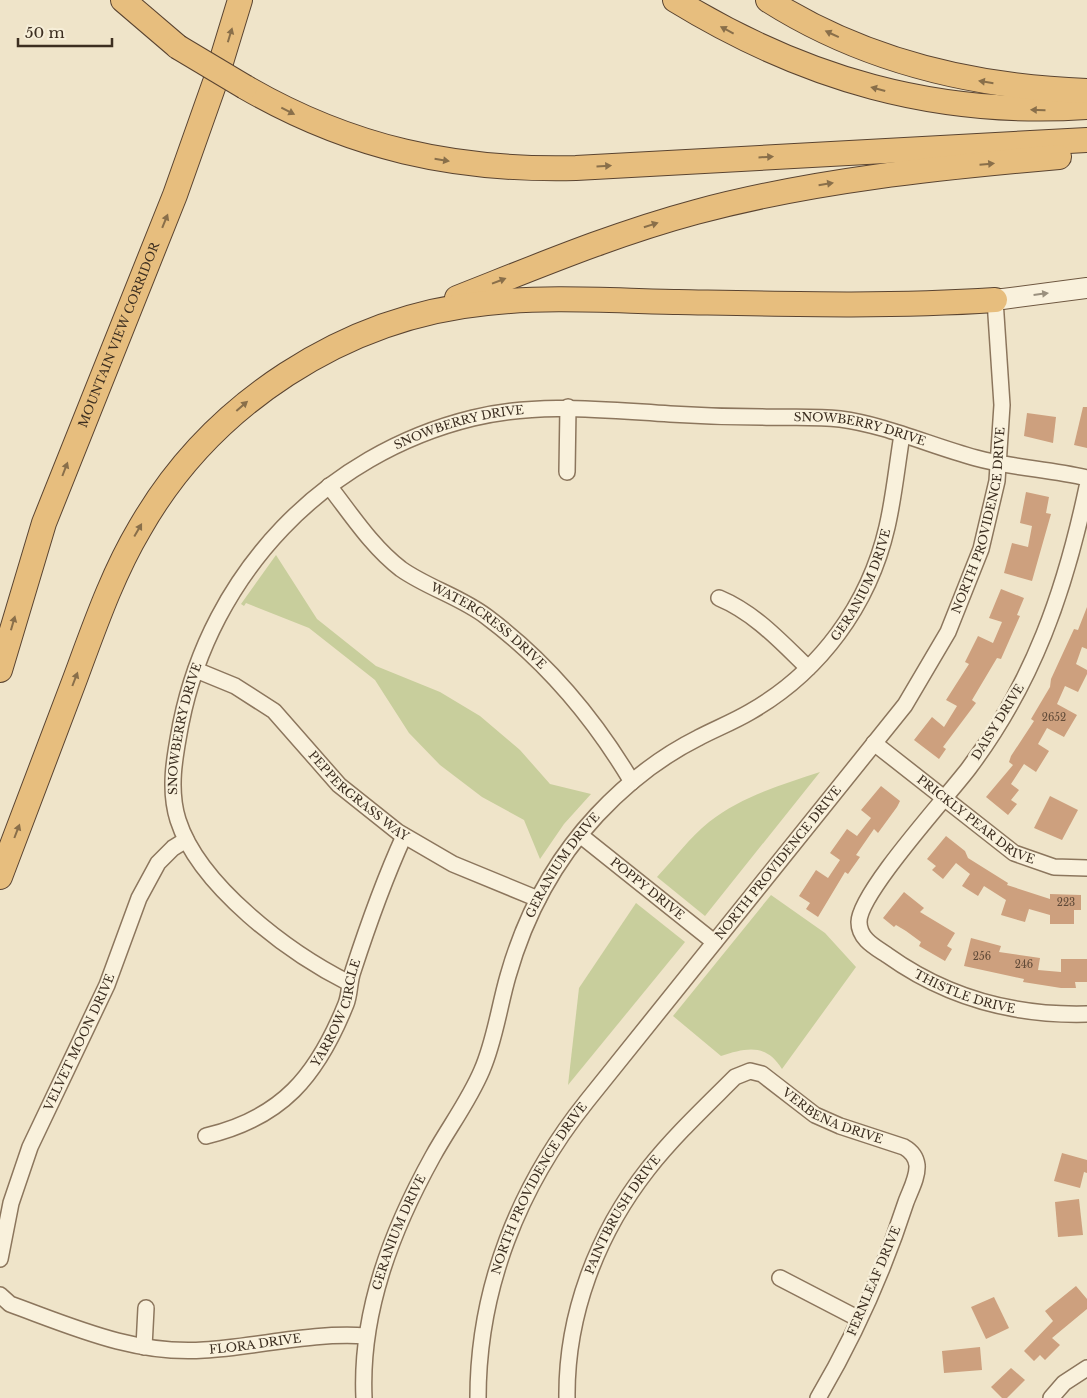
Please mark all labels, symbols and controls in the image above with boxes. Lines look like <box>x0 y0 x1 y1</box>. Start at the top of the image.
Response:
scale bar <box>18 15 111 47</box>
text: 50 m <box>25 23 65 42</box>
one-way arrow <box>719 26 734 34</box>
one-way arrow <box>226 27 234 42</box>
one-way arrow <box>825 30 839 38</box>
one-way arrow <box>978 78 994 86</box>
one-way arrow <box>870 85 885 93</box>
one-way arrow <box>1030 106 1046 114</box>
one-way arrow <box>280 107 295 115</box>
one-way arrow <box>758 153 774 161</box>
one-way arrow <box>434 156 450 164</box>
one-way arrow <box>980 159 996 167</box>
one-way arrow <box>596 162 612 170</box>
one-way arrow <box>819 179 835 187</box>
one-way arrow <box>161 213 169 228</box>
one-way arrow <box>644 221 659 229</box>
street label: MOUNTAIN VIEW CORRIDOR <box>75 239 163 430</box>
one-way arrow <box>492 277 506 285</box>
one-way arrow <box>1033 290 1049 298</box>
one-way arrow <box>236 401 249 412</box>
street label: SNOWBERRY DRIVE <box>391 402 525 452</box>
street label: SNOWBERRY DRIVE <box>794 409 928 449</box>
street label: NORTH PROVIDENCE DRIVE <box>948 426 1008 616</box>
one-way arrow <box>61 462 69 476</box>
one-way arrow <box>134 523 143 536</box>
street label: GERANIUM DRIVE <box>827 527 893 644</box>
street label: WATERCRESS DRIVE <box>428 579 550 672</box>
one-way arrow <box>9 615 17 630</box>
street label: SNOWBERRY DRIVE <box>165 660 205 795</box>
one-way arrow <box>71 671 79 686</box>
street label: DAISY DRIVE <box>968 681 1027 763</box>
house number: 2652 <box>1042 711 1066 724</box>
street label: PEPPERGRASS WAY <box>305 748 412 844</box>
street label: PRICKLY PEAR DRIVE <box>914 772 1037 867</box>
street label: NORTH PROVIDENCE DRIVE <box>712 782 844 942</box>
street label: GERANIUM DRIVE <box>522 809 603 920</box>
one-way arrow <box>13 823 21 838</box>
street label: POPPY DRIVE <box>607 854 688 923</box>
house number: 223 <box>1057 896 1075 909</box>
house number: 256 <box>973 950 991 963</box>
street label: YARROW CIRCLE <box>307 957 364 1070</box>
house number: 246 <box>1015 958 1033 971</box>
street label: THISTLE DRIVE <box>912 966 1017 1016</box>
street label: VELVET MOON DRIVE <box>40 972 118 1114</box>
street label: VERBENA DRIVE <box>779 1084 885 1147</box>
street label: NORTH PROVIDENCE DRIVE <box>488 1099 590 1276</box>
street label: PAINTBRUSH DRIVE <box>582 1152 663 1276</box>
street label: GERANIUM DRIVE <box>369 1172 429 1292</box>
street label: FERNLEAF DRIVE <box>844 1223 904 1338</box>
street label: FLORA DRIVE <box>209 1330 302 1357</box>

